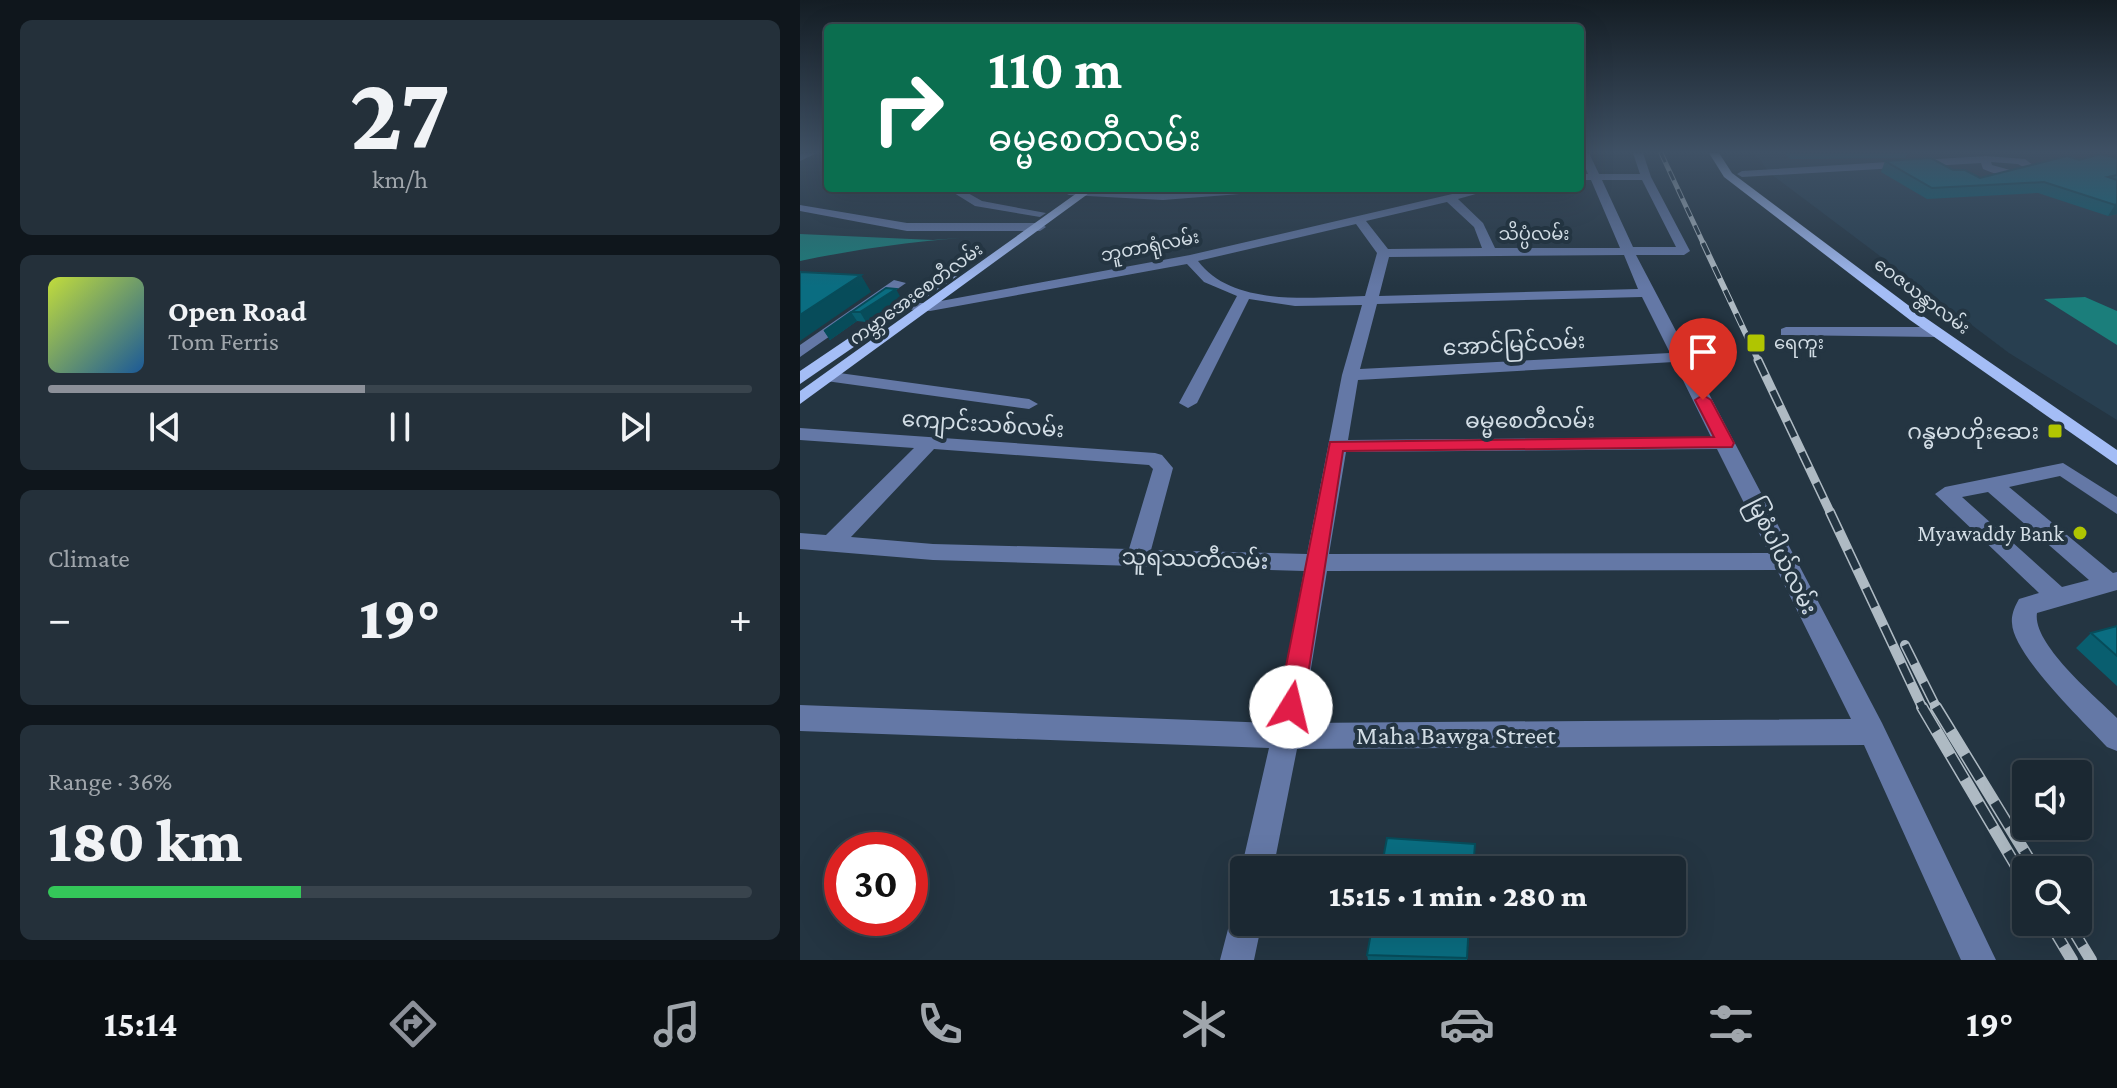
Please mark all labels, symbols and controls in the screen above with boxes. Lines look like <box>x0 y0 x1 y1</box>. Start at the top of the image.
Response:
text: 110 m <box>988 38 1122 100</box>
text: 27 <box>350 55 450 170</box>
icon: right <box>856 56 960 160</box>
text: ဓမ္မစေတီလမ်း <box>988 119 1201 159</box>
text: km/h <box>372 165 428 194</box>
street label: သိပ္ပံလမ်း <box>1498 220 1570 249</box>
street label: ဘူတာရုံလမ်း <box>1099 224 1202 270</box>
street label: ကမ္ဘာအေးစေတီလမ်း <box>843 236 989 353</box>
street label: ဝေဇယန္တာလမ်း <box>1867 251 1975 342</box>
text: Open Road <box>168 294 307 327</box>
pin <box>1669 318 1737 400</box>
street label: အောင်မြင်လမ်း <box>1442 325 1586 365</box>
text: Tom Ferris <box>168 327 279 356</box>
icon: arrive <box>1681 330 1725 374</box>
marker: ရေကူး <box>1745 332 1767 354</box>
place label: ရေကူး <box>1774 333 1824 358</box>
street label: ကျောင်းသစ်လမ်း <box>901 403 1065 448</box>
icon: previous <box>143 405 187 449</box>
icon: pause <box>378 405 422 449</box>
icon: next <box>613 405 657 449</box>
street label: ဓမ္မစေတီလမ်း <box>1465 405 1595 438</box>
place label: ဂန္ဓမာဟိုးဆေး <box>1907 416 2039 449</box>
marker: ဂန္ဓမာဟိုးဆေး <box>2046 422 2064 440</box>
street label: မြစံပါယ်လမ်း <box>1737 492 1825 621</box>
place label: Myawaddy Bank <box>1917 521 2064 546</box>
marker: Myawaddy Bank <box>2071 524 2089 542</box>
street label: သူရဿတီလမ်း <box>1121 541 1269 579</box>
text: Climate <box>48 544 130 573</box>
text: 19° <box>359 584 441 651</box>
text: − <box>48 594 71 642</box>
text: + <box>729 594 752 642</box>
position arrow <box>1249 665 1333 749</box>
street label: Maha Bawga Street <box>1356 721 1556 750</box>
map controls <box>2012 760 2092 936</box>
button: sound <box>2012 760 2092 840</box>
text: Range · 36% <box>48 767 172 796</box>
text: 180 km <box>48 807 242 874</box>
speed limit sign: 30 <box>824 832 928 936</box>
button: search <box>2012 856 2092 936</box>
text: 15:15 · 1 min · 280 m <box>1329 879 1587 912</box>
icon: directions <box>385 996 441 1052</box>
icon: music <box>649 996 705 1052</box>
icon: phone <box>912 996 968 1052</box>
icon: climate <box>1176 996 1232 1052</box>
icon: car <box>1439 996 1495 1052</box>
icon: filters <box>1703 996 1759 1052</box>
text: 15:14 <box>104 1004 178 1044</box>
text: 19° <box>1966 1004 2013 1044</box>

